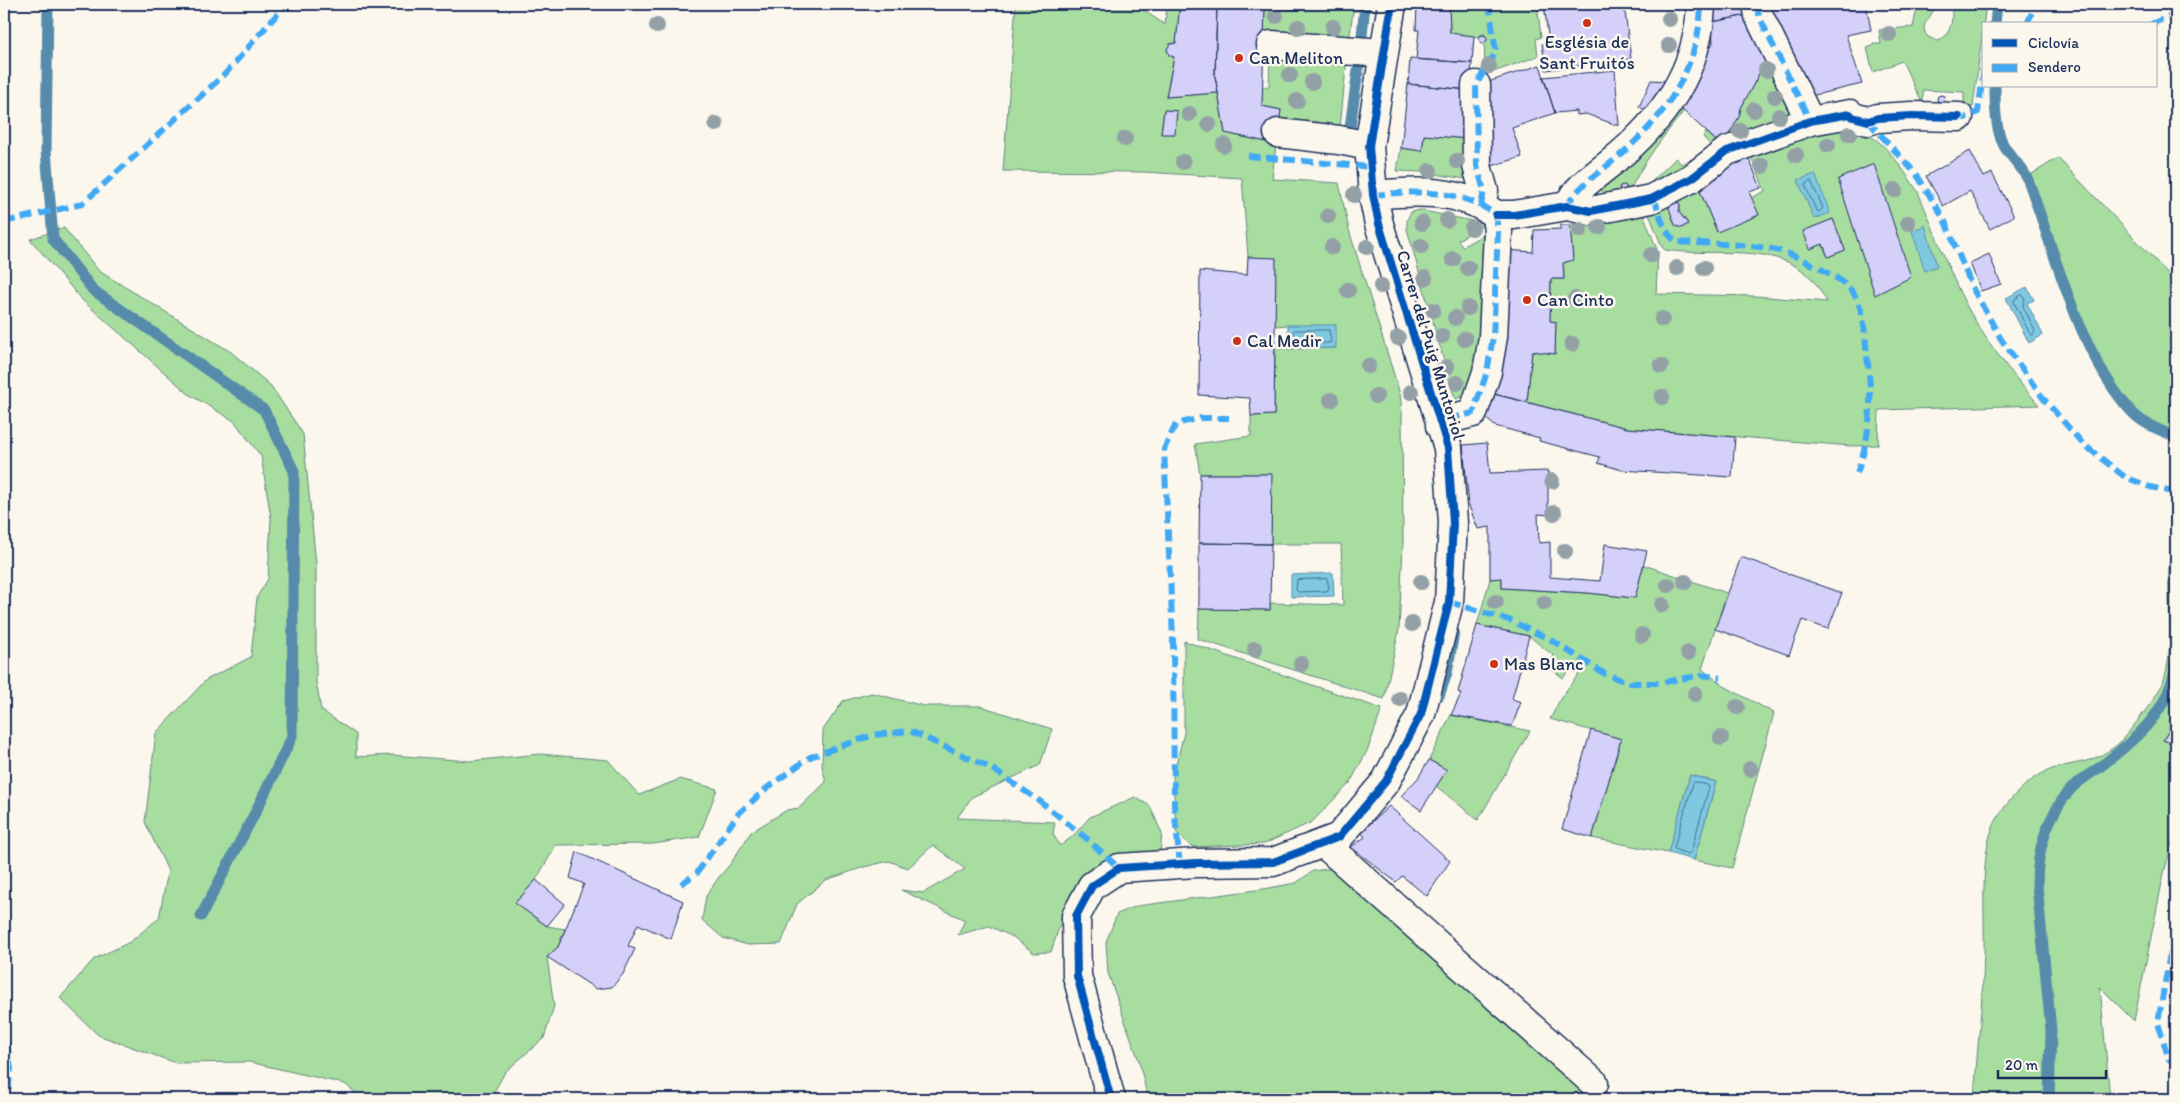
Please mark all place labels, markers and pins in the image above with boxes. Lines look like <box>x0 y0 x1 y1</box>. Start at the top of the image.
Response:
marker: Església de Sant Fruitós <box>1581 17 1593 29</box>
place label: Església de Sant Fruitós <box>1539 31 1635 74</box>
place label: Can Meliton <box>1249 47 1343 69</box>
marker: Can Meliton <box>1233 52 1245 64</box>
place label: Can Cinto <box>1537 289 1614 311</box>
marker: Can Cinto <box>1521 294 1533 306</box>
place label: Cal Medir <box>1247 330 1322 352</box>
marker: Cal Medir <box>1231 335 1243 347</box>
place label: Mas Blanc <box>1504 653 1584 675</box>
marker: Mas Blanc <box>1488 658 1500 670</box>

